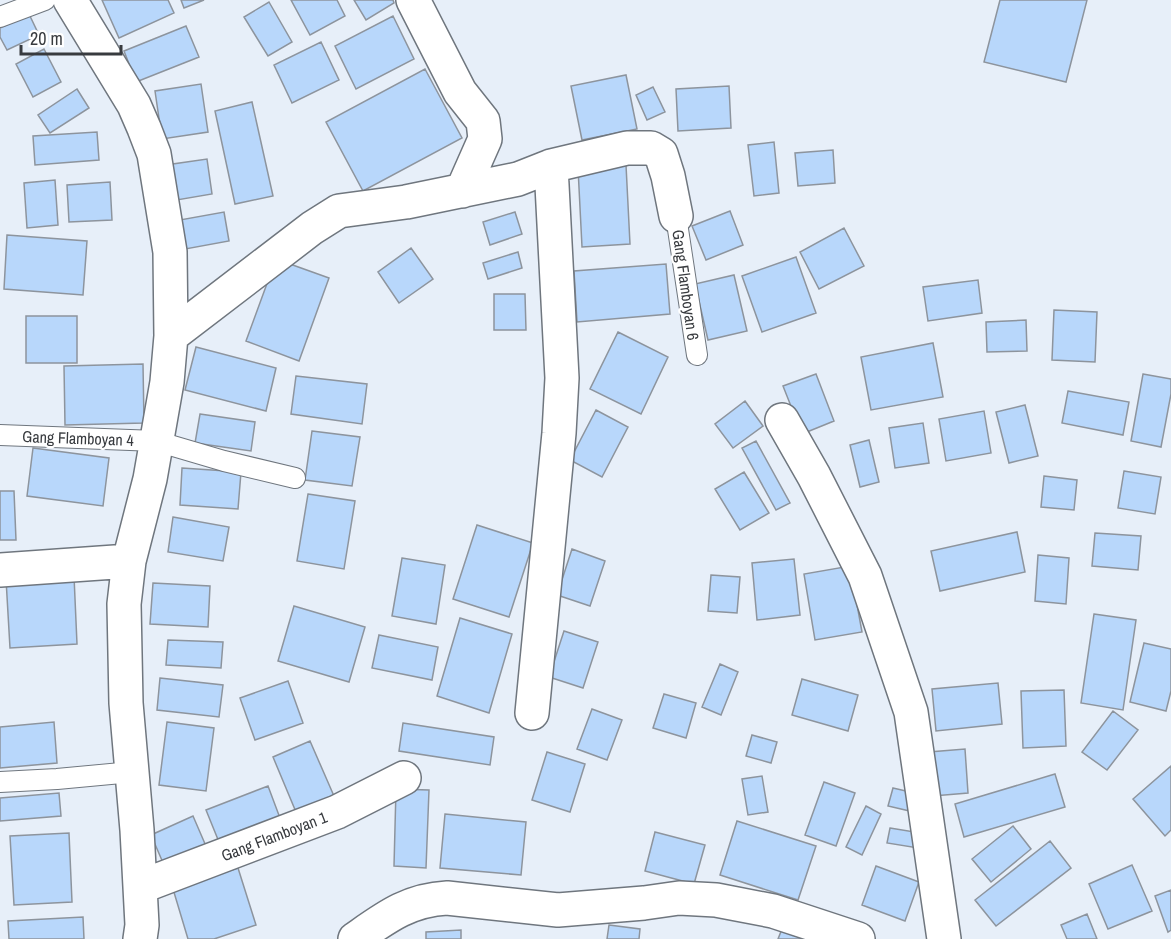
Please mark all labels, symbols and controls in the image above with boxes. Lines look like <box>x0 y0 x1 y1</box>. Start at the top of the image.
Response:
scale bar <box>21 18 122 56</box>
text: 20 m <box>30 26 63 51</box>
street label: Gang Flamboyan 6 <box>667 228 705 342</box>
street label: Gang Flamboyan 4 <box>22 425 134 451</box>
street label: Gang Flamboyan 1 <box>218 805 331 866</box>

